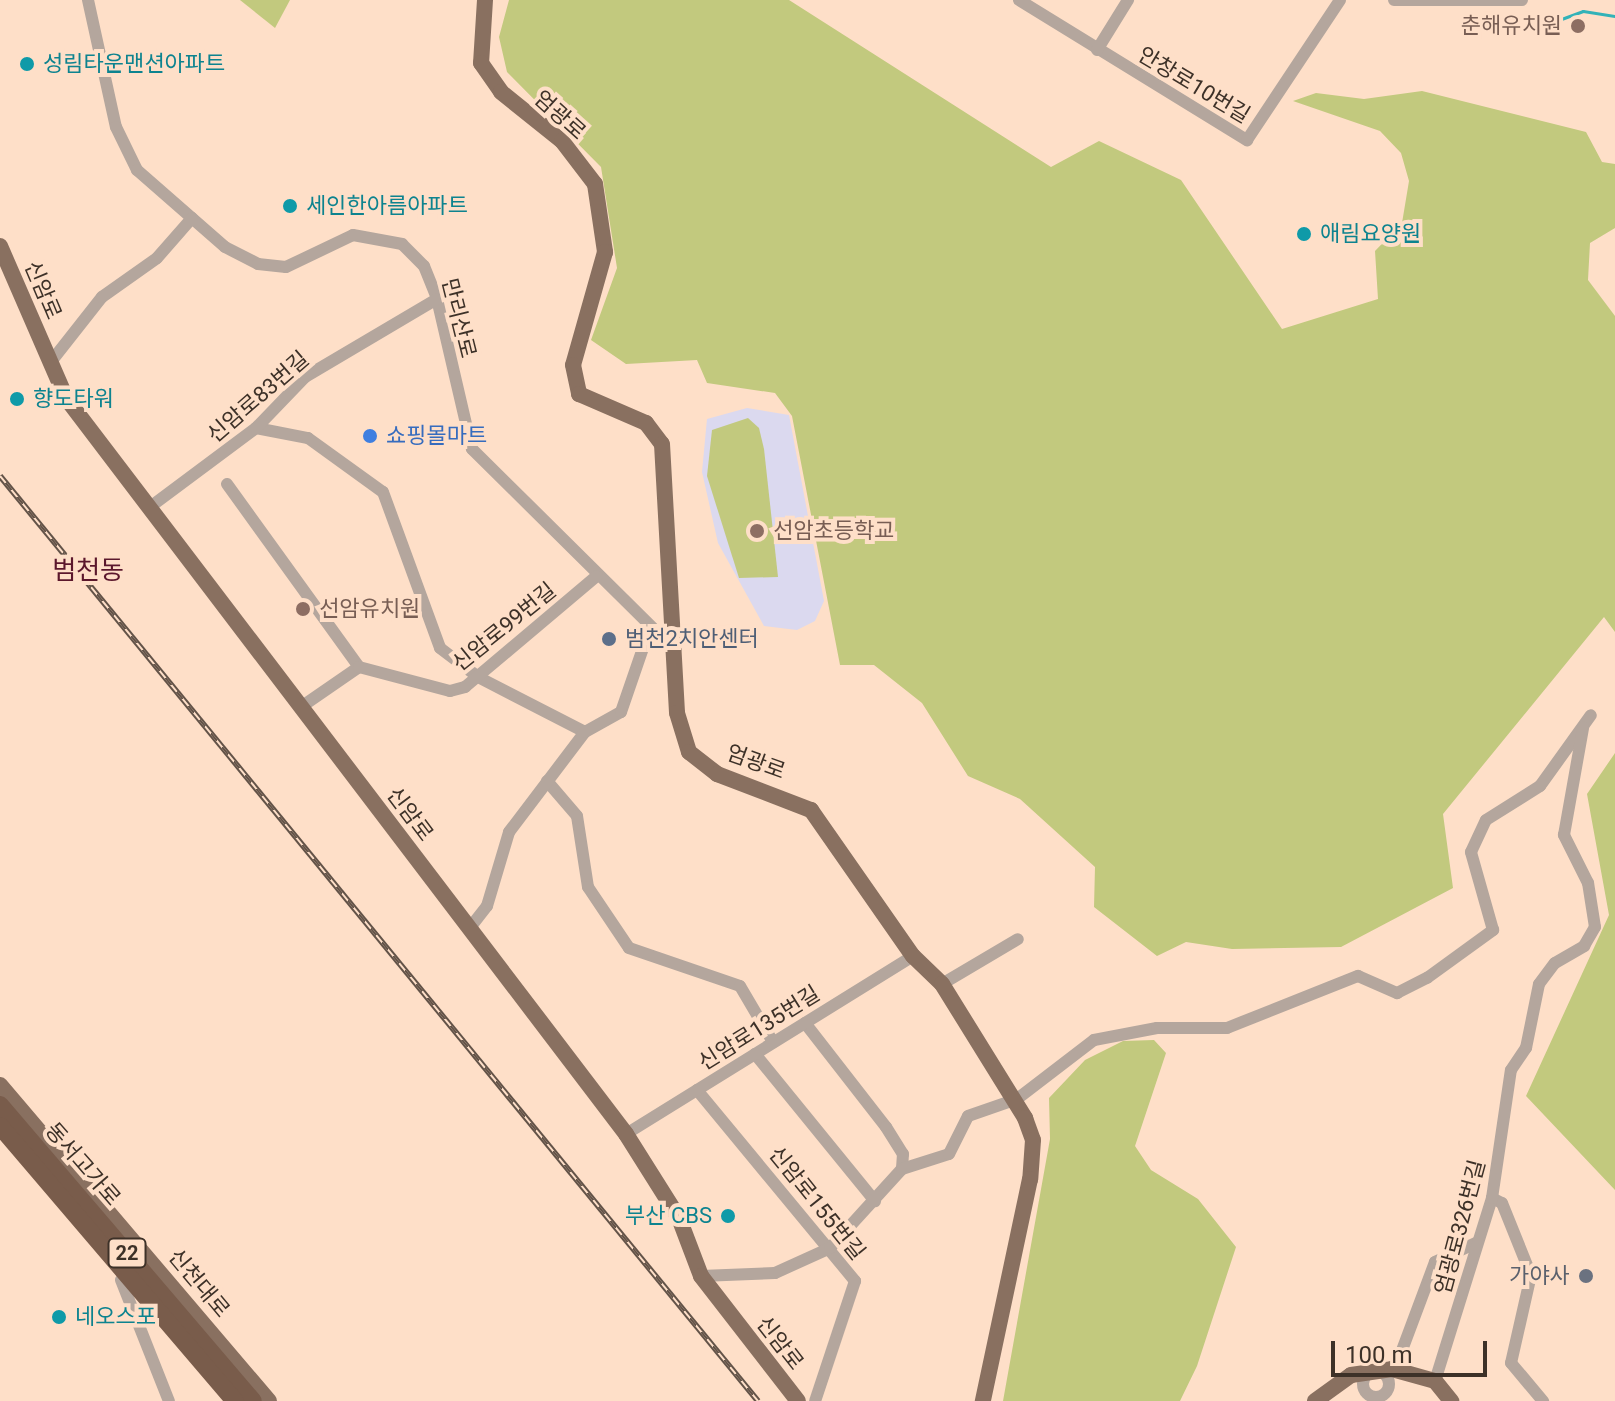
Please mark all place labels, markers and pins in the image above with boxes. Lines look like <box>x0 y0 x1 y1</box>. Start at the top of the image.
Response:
place label: 춘해유치원 <box>1461 13 1562 39</box>
marker: 춘해유치원 <box>1569 17 1587 35</box>
place label: 성림타운맨션아파트 <box>43 51 225 77</box>
marker: 성림타운맨션아파트 <box>18 55 36 73</box>
place label: 세인한아름아파트 <box>306 193 468 219</box>
marker: 세인한아름아파트 <box>281 197 299 215</box>
place label: 애림요양원 <box>1320 221 1421 247</box>
marker: 애림요양원 <box>1295 225 1313 243</box>
place label: 향도타워 <box>33 386 114 412</box>
marker: 향도타워 <box>8 390 26 408</box>
place label: 쇼핑몰마트 <box>386 423 487 449</box>
marker: 쇼핑몰마트 <box>361 427 379 445</box>
place label: 선암초등학교 <box>773 518 894 544</box>
marker: 선암초등학교 <box>748 522 766 540</box>
place label: 선암유치원 <box>319 596 420 622</box>
marker: 선암유치원 <box>294 600 312 618</box>
place label: 범천2치안센터 <box>625 626 759 652</box>
marker: 범천2치안센터 <box>600 630 618 648</box>
place label: 부산 CBS <box>625 1203 712 1229</box>
marker: 부산 CBS <box>719 1207 737 1225</box>
place label: 가야사 <box>1509 1263 1570 1289</box>
marker: 가야사 <box>1577 1267 1595 1285</box>
place label: 네오스포 <box>75 1304 156 1330</box>
marker: 네오스포 <box>50 1308 68 1326</box>

